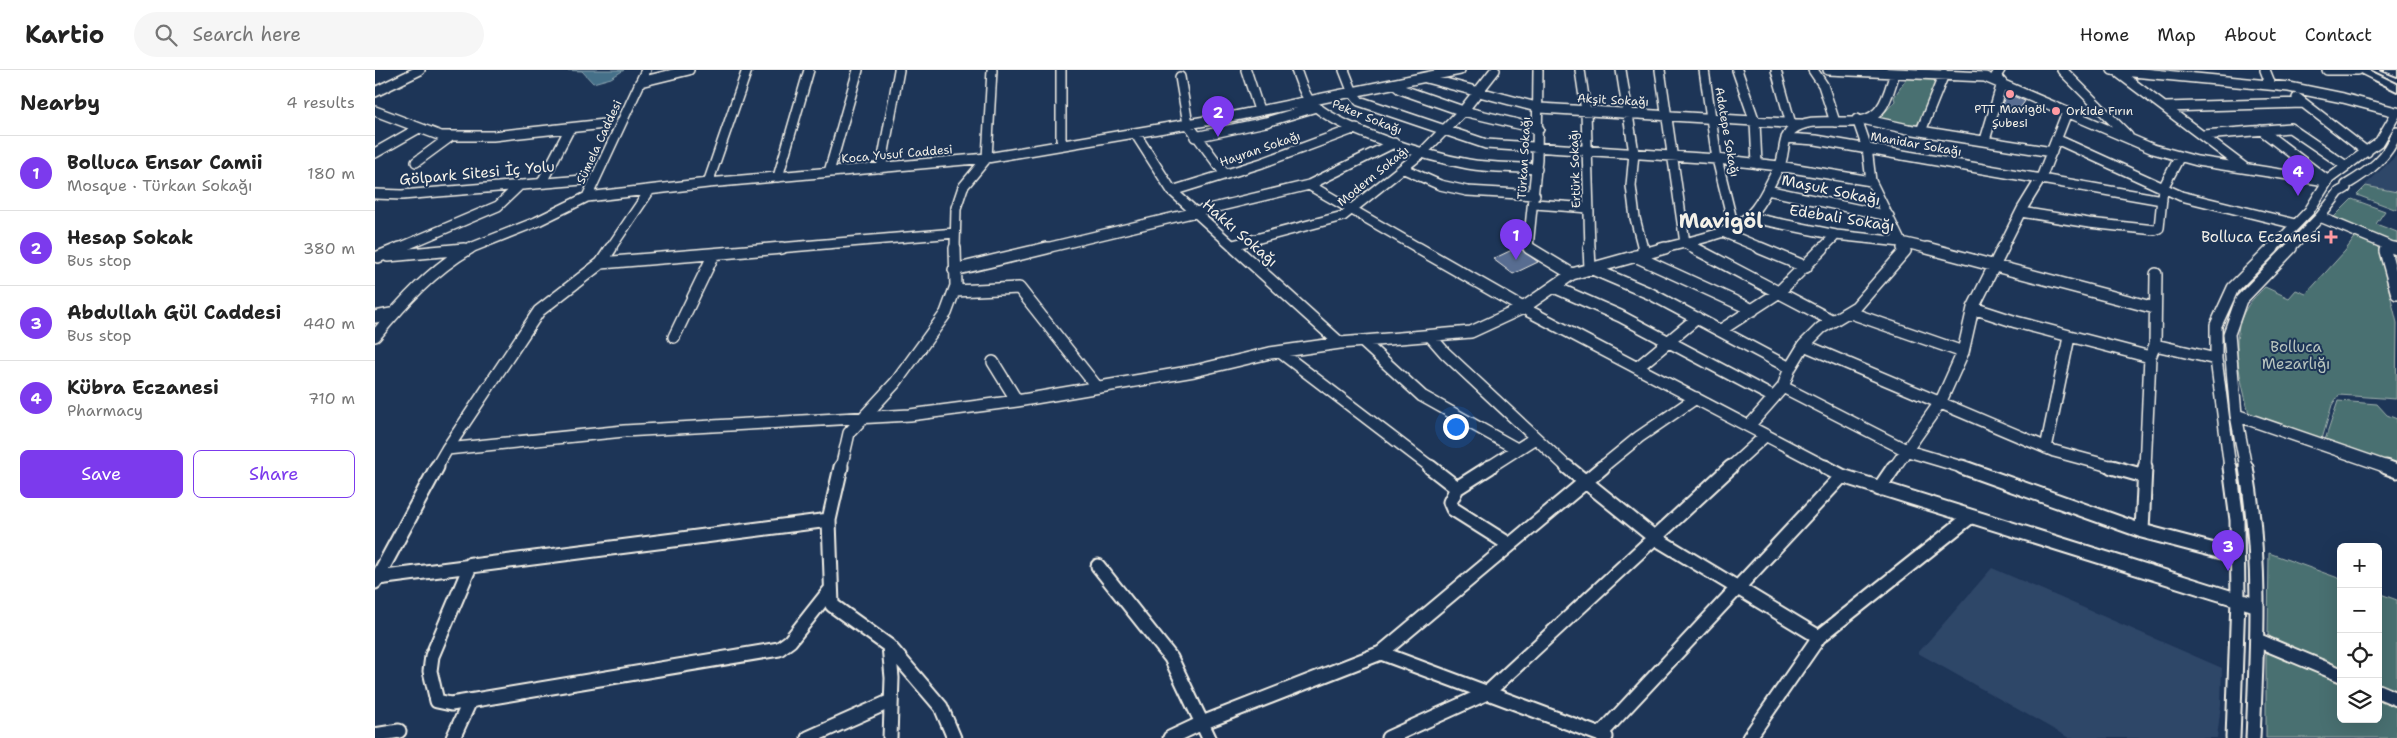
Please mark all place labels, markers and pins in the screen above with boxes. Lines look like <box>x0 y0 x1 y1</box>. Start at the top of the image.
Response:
marker: PTT Mavigöl Şubesi <box>2004 88 2016 100</box>
pin: 2 <box>1202 96 1234 137</box>
place label: PTT Mavigöl Şubesi <box>1974 101 2046 131</box>
place label: Orkide Fırın <box>2066 103 2133 119</box>
marker: Orkide Fırın <box>2050 105 2062 117</box>
pin: 4 <box>2282 155 2314 196</box>
pin: 1 <box>1500 219 1532 260</box>
place label: Bolluca Eczanesi <box>2201 227 2321 247</box>
marker: Bolluca Eczanesi <box>2325 231 2337 243</box>
pin: 3 <box>2212 530 2244 571</box>

